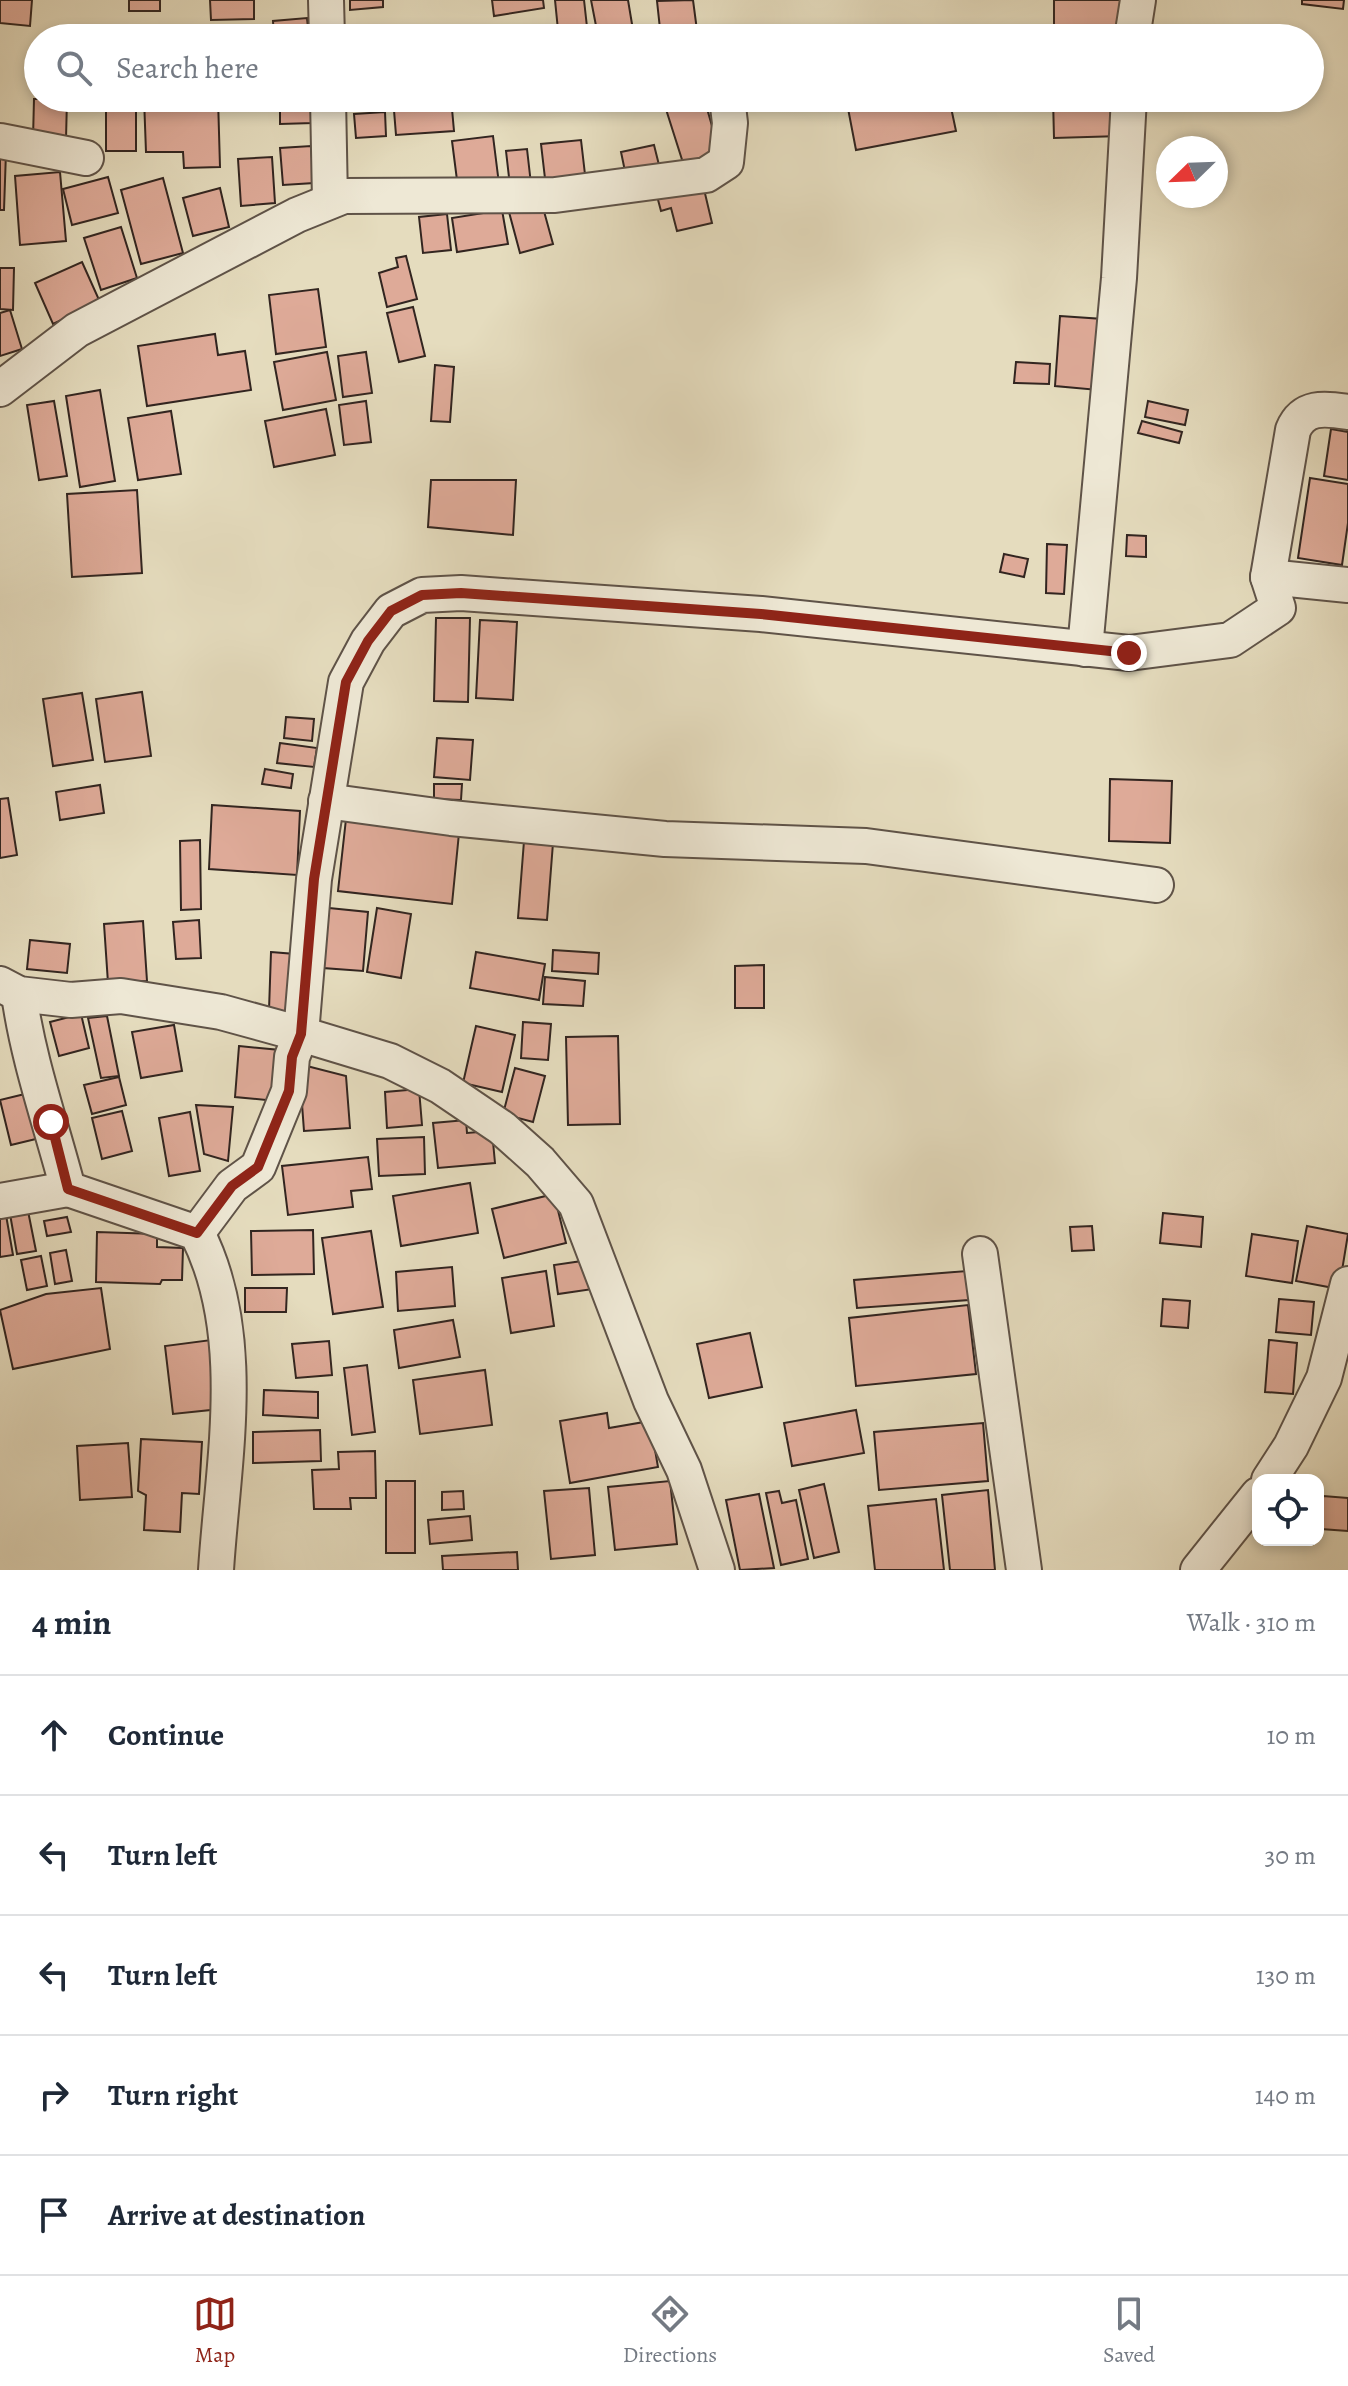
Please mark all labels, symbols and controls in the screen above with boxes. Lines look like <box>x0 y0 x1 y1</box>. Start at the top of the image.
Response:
search box <box>24 24 1324 112</box>
icon: search <box>52 46 96 90</box>
text: Search here <box>116 48 259 88</box>
north arrow <box>1156 136 1228 208</box>
route end <box>1111 635 1147 671</box>
route start <box>33 1104 69 1140</box>
map controls <box>1252 1474 1324 1546</box>
button: locate <box>1252 1474 1324 1546</box>
text: 4 min <box>32 1599 111 1646</box>
text: Walk · 310 m <box>1187 1605 1316 1640</box>
icon: ahead <box>32 1713 76 1757</box>
text: Continue <box>108 1715 224 1755</box>
text: 10 m <box>1266 1718 1316 1753</box>
icon: left <box>32 1833 76 1877</box>
text: Turn left <box>108 1835 217 1875</box>
text: 30 m <box>1265 1838 1316 1873</box>
icon: left <box>32 1953 76 1997</box>
text: Turn left <box>108 1955 217 1995</box>
text: 130 m <box>1256 1958 1316 1993</box>
icon: right <box>32 2073 76 2117</box>
text: Turn right <box>108 2075 238 2115</box>
text: 140 m <box>1255 2078 1316 2113</box>
icon: arrive <box>32 2193 76 2237</box>
text: Arrive at destination <box>108 2195 365 2235</box>
tab: Map <box>193 2292 237 2370</box>
tab: Directions <box>623 2292 717 2370</box>
tab: Saved <box>1103 2292 1155 2370</box>

